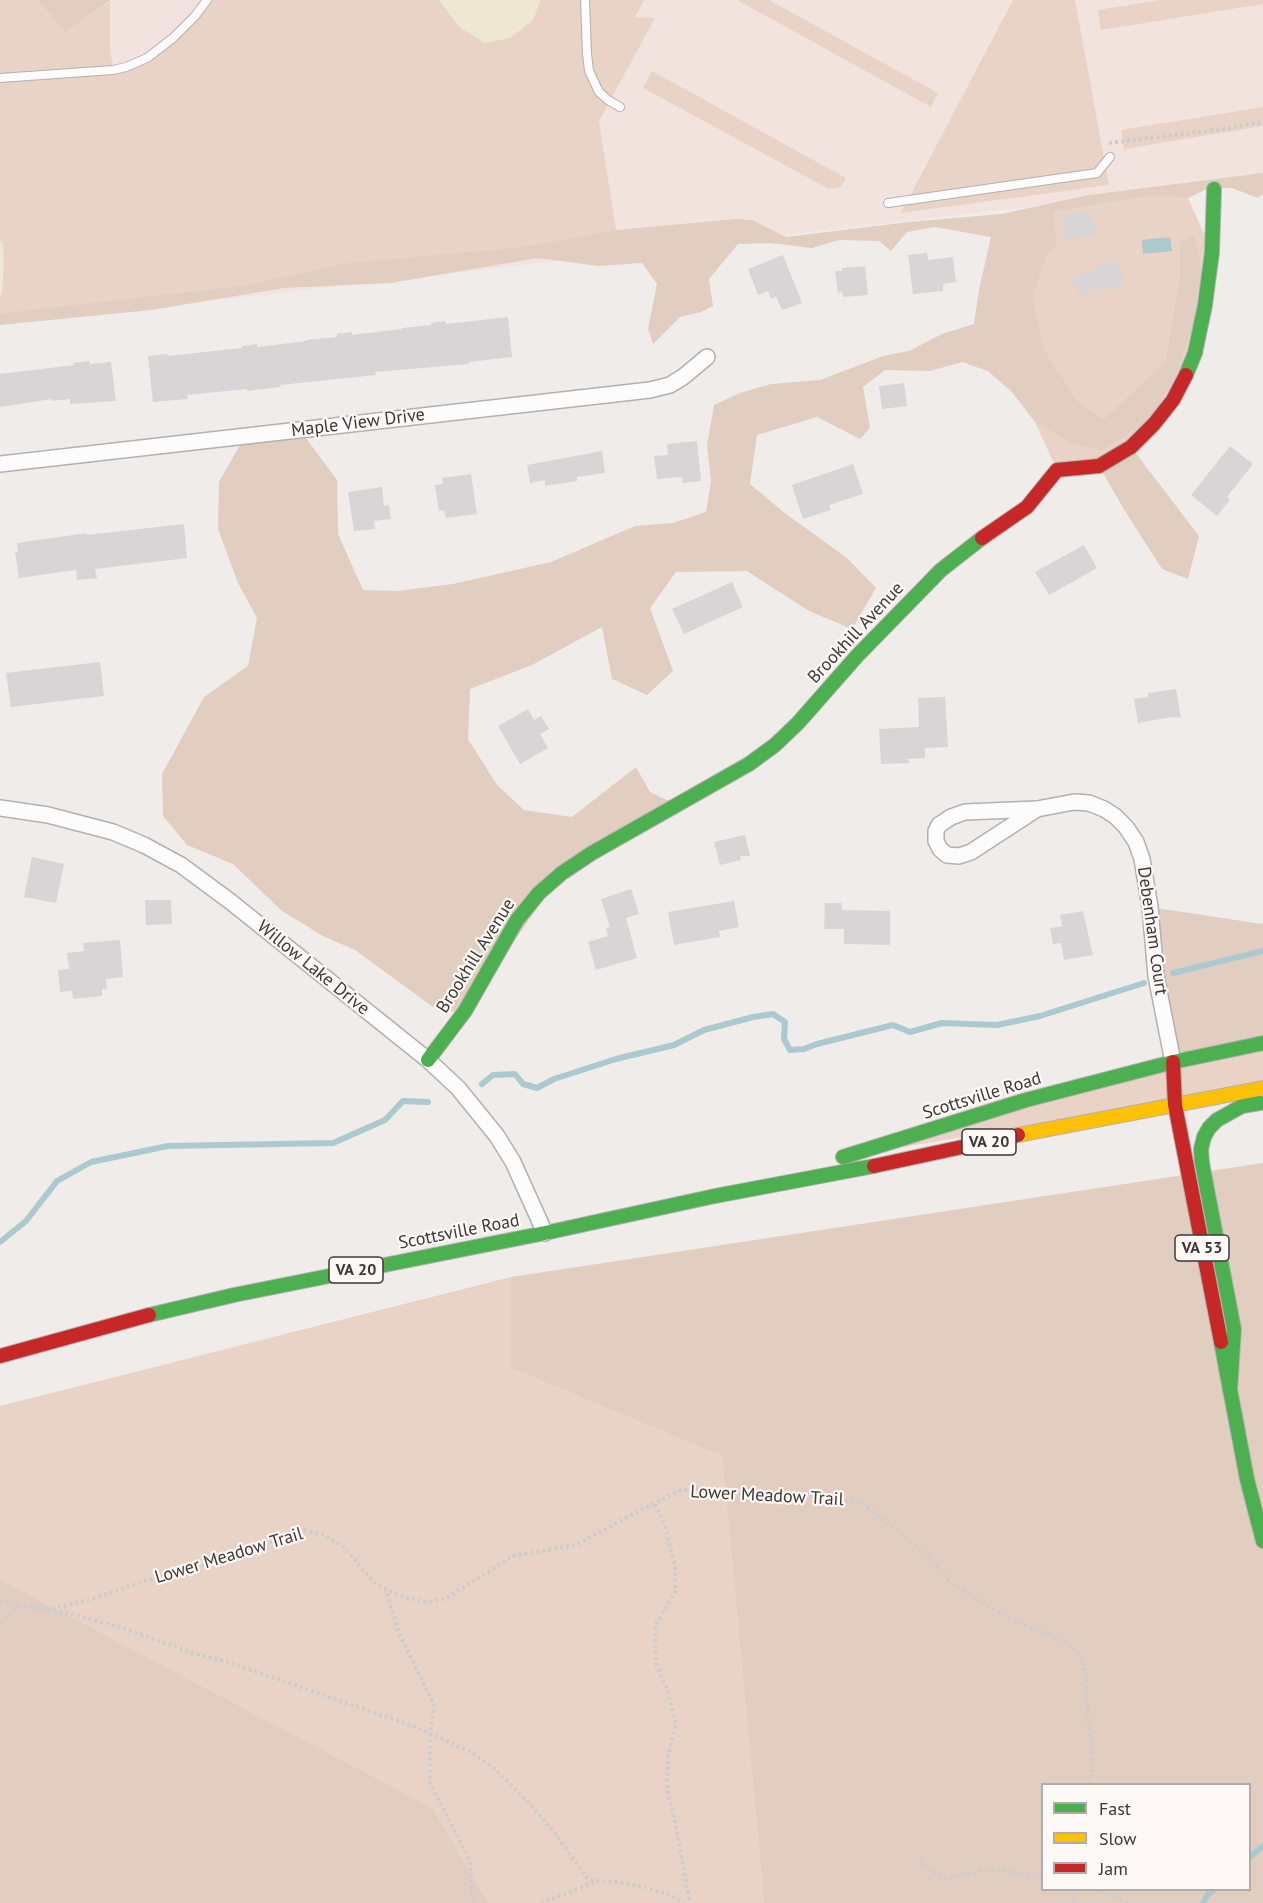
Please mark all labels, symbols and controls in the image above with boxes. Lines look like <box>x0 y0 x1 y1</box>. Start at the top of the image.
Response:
street label: Maple View Drive <box>290 404 426 442</box>
street label: Brookhill Avenue <box>804 578 908 688</box>
street label: Debenham Court <box>1132 865 1172 997</box>
street label: Brookhill Avenue <box>432 895 520 1017</box>
street label: Willow Lake Drive <box>252 916 374 1020</box>
street label: Scottsville Road <box>920 1068 1044 1124</box>
road number: VA 20 <box>962 1129 1016 1155</box>
street label: Scottsville Road <box>397 1210 521 1254</box>
road number: VA 53 <box>1175 1235 1229 1261</box>
road number: VA 20 <box>329 1257 383 1283</box>
street label: Lower Meadow Trail <box>690 1481 844 1511</box>
street label: Lower Meadow Trail <box>152 1523 306 1589</box>
legend <box>1041 1783 1251 1891</box>
text: Fast <box>1099 1797 1131 1820</box>
text: Slow <box>1099 1827 1137 1850</box>
text: Jam <box>1099 1857 1128 1880</box>

